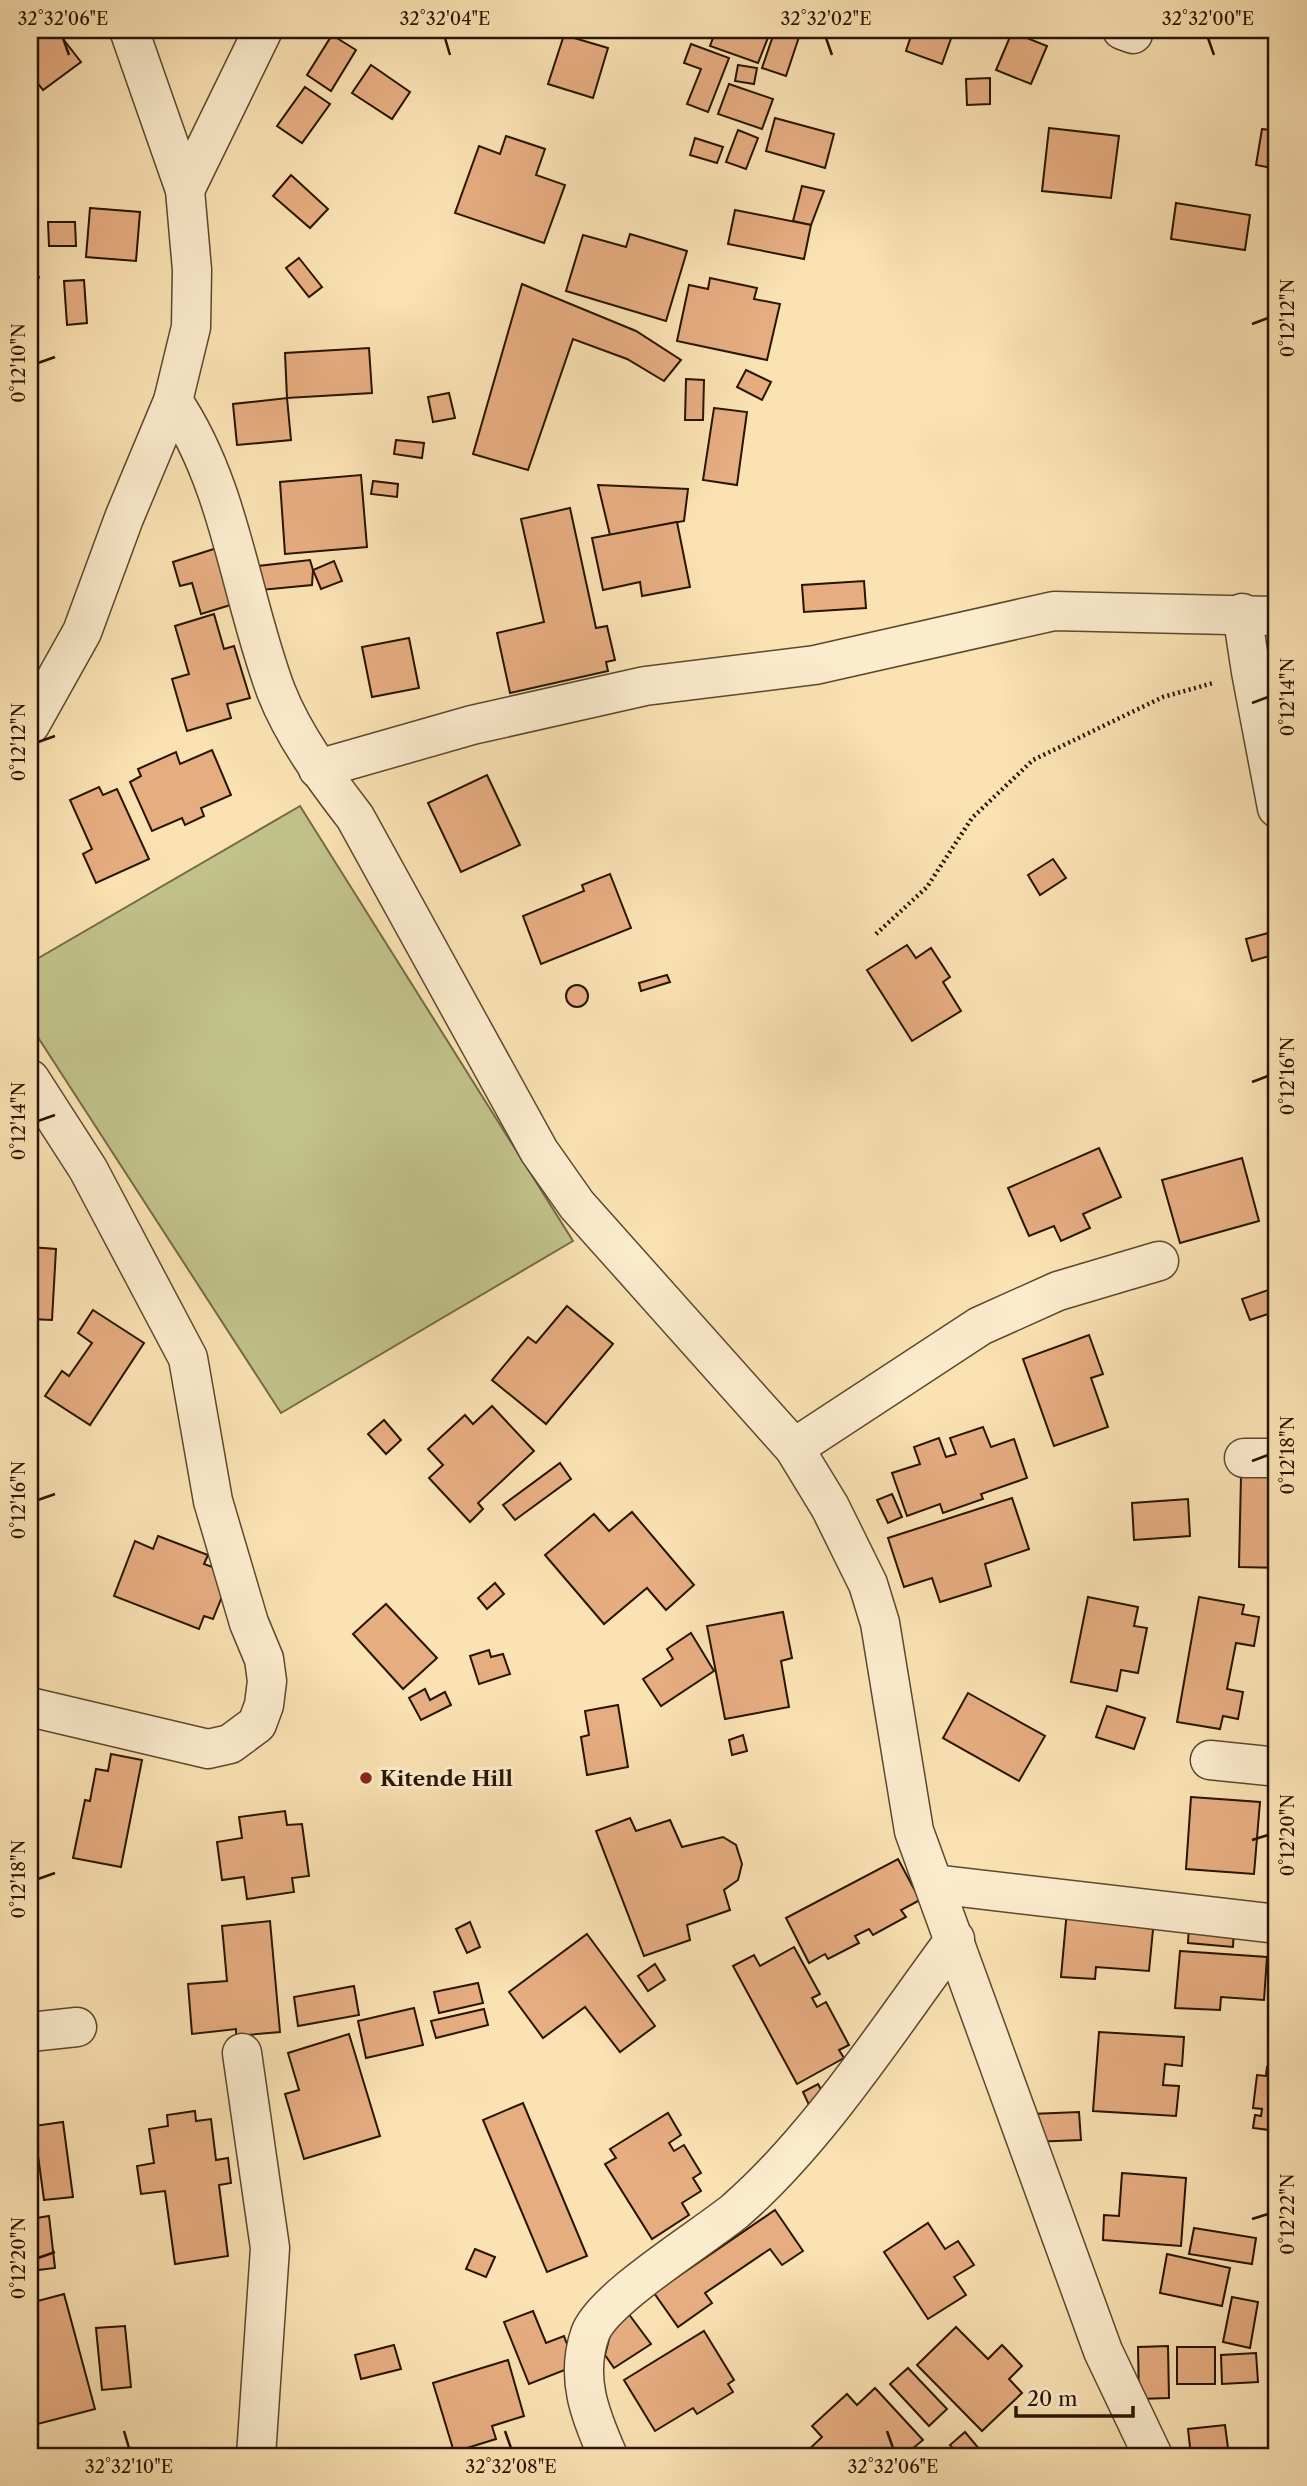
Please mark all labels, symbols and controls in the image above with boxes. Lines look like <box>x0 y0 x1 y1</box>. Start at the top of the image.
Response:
text: 32°32'06"E <box>17 8 109 30</box>
text: 32°32'04"E <box>399 8 491 30</box>
text: 32°32'02"E <box>780 8 872 30</box>
text: 32°32'00"E <box>1162 8 1254 30</box>
text: 0°12'12"N <box>1277 279 1299 357</box>
text: 0°12'10"N <box>8 323 30 403</box>
text: 0°12'14"N <box>1277 658 1299 736</box>
text: 0°12'12"N <box>8 703 30 781</box>
text: 0°12'16"N <box>1277 1037 1299 1115</box>
text: 0°12'14"N <box>8 1082 30 1160</box>
text: 0°12'18"N <box>1277 1415 1299 1494</box>
text: 0°12'16"N <box>8 1461 30 1539</box>
place label: Kitende Hill <box>380 1766 513 1791</box>
marker: Kitende Hill <box>358 1770 374 1786</box>
text: 0°12'20"N <box>1277 1794 1299 1876</box>
text: 0°12'18"N <box>8 1839 30 1918</box>
text: 0°12'22"N <box>1277 2173 1299 2255</box>
text: 0°12'20"N <box>8 2217 30 2299</box>
scale bar <box>1016 2374 1134 2418</box>
text: 20 m <box>1027 2386 1078 2411</box>
text: 32°32'10"E <box>85 2456 173 2478</box>
text: 32°32'08"E <box>465 2456 557 2478</box>
text: 32°32'06"E <box>847 2456 939 2478</box>

